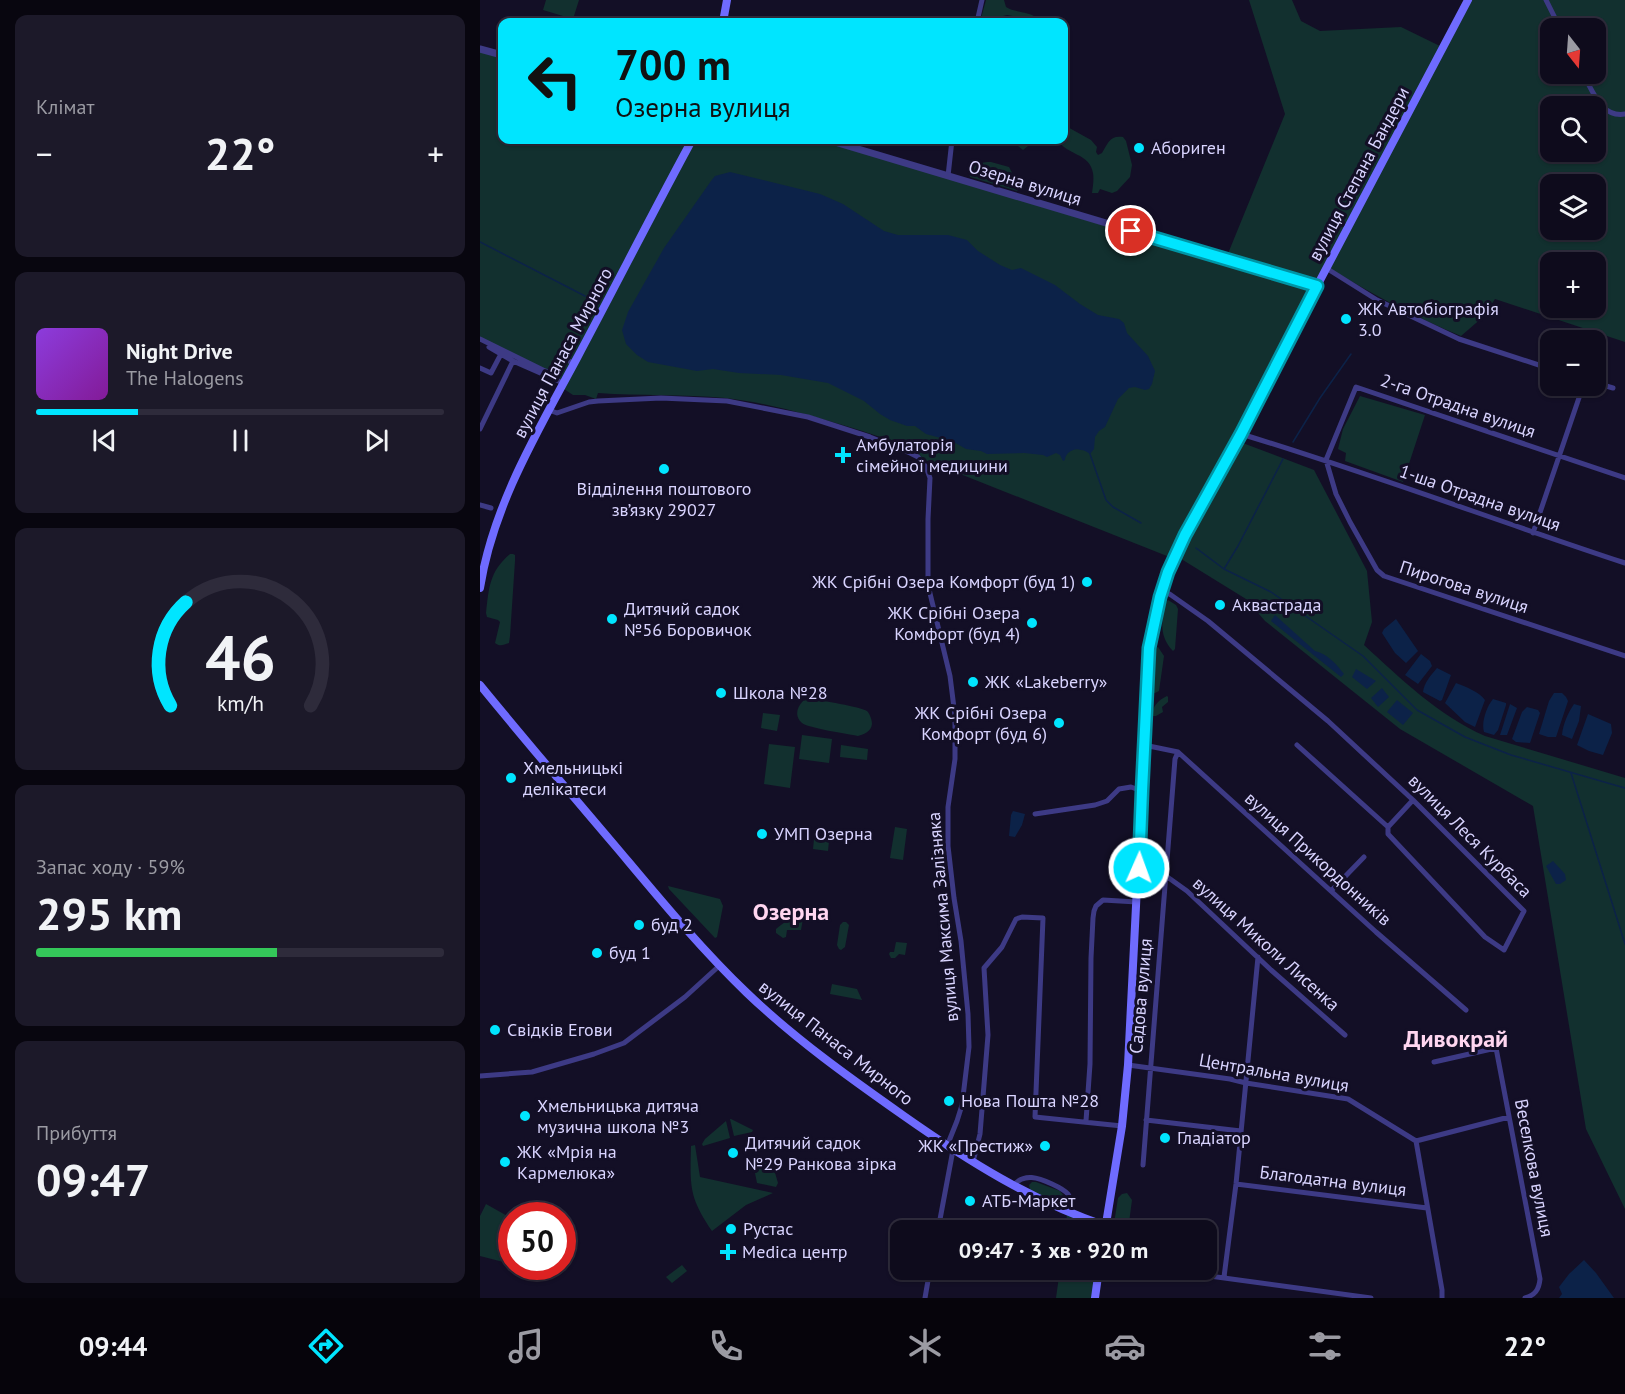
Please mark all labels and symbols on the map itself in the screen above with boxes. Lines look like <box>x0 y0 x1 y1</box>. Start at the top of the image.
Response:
north arrow <box>1540 18 1606 84</box>
street label: вулиця Степана Бандери <box>1303 83 1414 265</box>
place label: Абориген <box>1151 136 1226 159</box>
marker: Абориген <box>1132 141 1146 155</box>
street label: Озерна вулиця <box>966 154 1084 211</box>
pin <box>1105 205 1156 256</box>
street label: вулиця Панаса Мирного <box>508 264 617 442</box>
place label: ЖК Автобіографія 3.0 <box>1357 297 1499 341</box>
marker: ЖК Автобіографія 3.0 <box>1339 312 1353 326</box>
street label: 2-га Отрадна вулиця <box>1378 368 1539 443</box>
place label: Амбулаторія сімейної медицини <box>856 433 1008 477</box>
marker: Амбулаторія сімейної медицини <box>834 446 852 464</box>
street label: 1-ша Отрадна вулиця <box>1397 459 1564 536</box>
marker: Відділення поштового зв’язку 29027 <box>657 462 671 476</box>
place label: Відділення поштового зв’язку 29027 <box>577 477 751 521</box>
street label: Пирогова вулиця <box>1397 555 1532 618</box>
place label: ЖК Срібні Озера Комфорт (буд 1) <box>811 570 1075 593</box>
marker: ЖК Срібні Озера Комфорт (буд 1) <box>1080 575 1094 589</box>
place label: Аквастрада <box>1232 593 1321 616</box>
place label: Дитячий садок №56 Боровичок <box>624 597 752 641</box>
marker: Аквастрада <box>1213 598 1227 612</box>
place label: ЖК Срібні Озера Комфорт (буд 4) <box>887 601 1020 645</box>
marker: Дитячий садок №56 Боровичок <box>605 612 619 626</box>
marker: ЖК Срібні Озера Комфорт (буд 4) <box>1025 616 1039 630</box>
place label: ЖК «Lakeberry» <box>984 670 1107 693</box>
marker: ЖК «Lakeberry» <box>966 675 980 689</box>
place label: Школа №28 <box>733 681 828 704</box>
marker: Школа №28 <box>714 686 728 700</box>
place label: ЖК Срібні Озера Комфорт (буд 6) <box>914 701 1047 745</box>
marker: ЖК Срібні Озера Комфорт (буд 6) <box>1052 716 1066 730</box>
place label: Хмельницькі делікатеси <box>523 756 623 800</box>
street label: вулиця Леся Курбаса <box>1404 769 1537 902</box>
marker: Хмельницькі делікатеси <box>504 771 518 785</box>
street label: вулиця Прикордонників <box>1240 787 1396 931</box>
street label: вулиця Максима Залізняка <box>922 811 963 1023</box>
place label: УМП Озерна <box>774 822 873 845</box>
marker: УМП Озерна <box>755 827 769 841</box>
position arrow <box>1107 836 1171 900</box>
street label: вулиця Миколи Лисенка <box>1188 872 1345 1016</box>
district label: Озерна <box>753 896 829 927</box>
place label: буд 2 <box>651 913 693 936</box>
marker: буд 2 <box>632 918 646 932</box>
street label: Садова вулиця <box>1124 937 1157 1055</box>
place label: буд 1 <box>609 941 651 964</box>
marker: буд 1 <box>590 946 604 960</box>
street label: вулиця Панаса Мирного <box>754 975 918 1110</box>
place label: Свідків Егови <box>507 1018 613 1041</box>
marker: Свідків Егови <box>488 1023 502 1037</box>
district label: Дивокрай <box>1404 1023 1508 1054</box>
street label: Центральна вулиця <box>1197 1048 1351 1097</box>
place label: Нова Пошта №28 <box>961 1089 1099 1112</box>
place label: Хмельницька дитяча музична школа №3 <box>537 1094 699 1138</box>
marker: Нова Пошта №28 <box>942 1094 956 1108</box>
street label: Веселкова вулиця <box>1510 1097 1559 1239</box>
marker: Хмельницька дитяча музична школа №3 <box>518 1109 532 1123</box>
place label: Гладіатор <box>1177 1126 1251 1149</box>
place label: Дитячий садок №29 Ранкова зірка <box>745 1131 897 1175</box>
marker: Гладіатор <box>1158 1131 1172 1145</box>
place label: ЖК «Престиж» <box>917 1134 1033 1157</box>
marker: ЖК «Престиж» <box>1038 1139 1052 1153</box>
place label: ЖК «Мрія на Кармелюка» <box>516 1140 617 1184</box>
marker: Дитячий садок №29 Ранкова зірка <box>726 1146 740 1160</box>
marker: ЖК «Мрія на Кармелюка» <box>498 1155 512 1169</box>
street label: Благодатна вулиця <box>1258 1160 1408 1201</box>
place label: АТБ-Маркет <box>982 1189 1076 1212</box>
marker: АТБ-Маркет <box>963 1194 977 1208</box>
speed limit sign: 50 <box>498 1202 576 1280</box>
place label: Рустас <box>743 1217 793 1240</box>
marker: Рустас <box>724 1222 738 1236</box>
place label: Medica центр <box>742 1240 847 1263</box>
marker: Medica центр <box>719 1243 737 1261</box>

